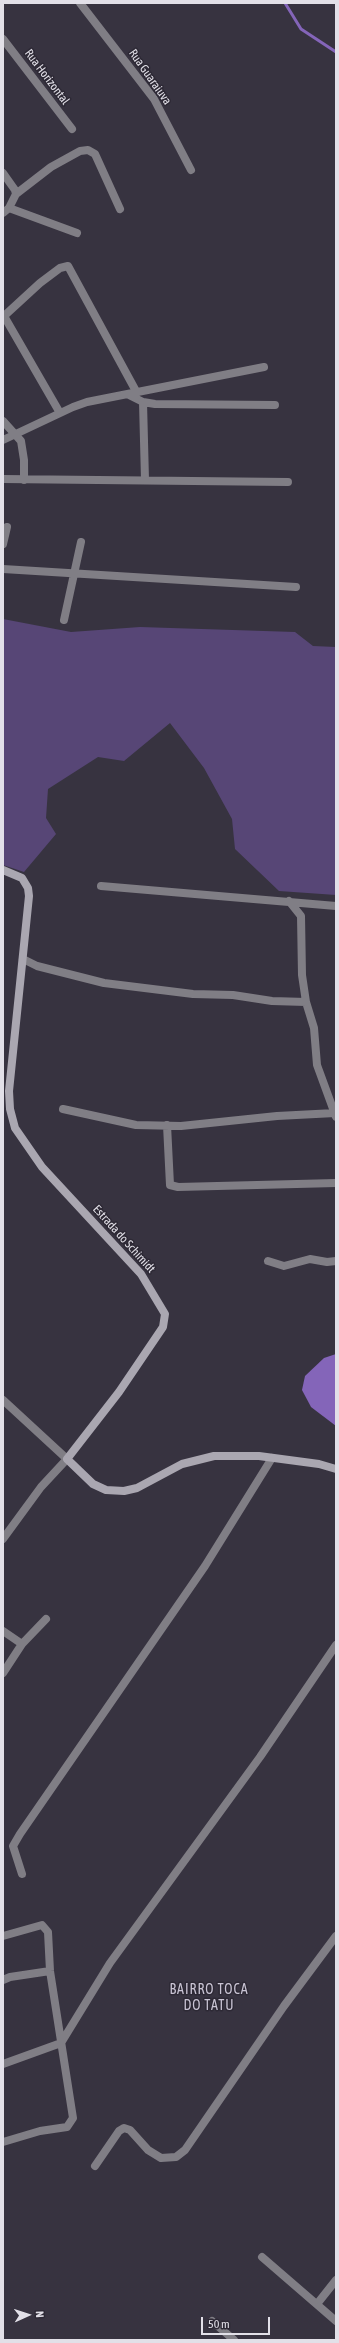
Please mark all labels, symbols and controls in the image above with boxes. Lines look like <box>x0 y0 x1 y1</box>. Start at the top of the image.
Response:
street label: Rua Horizontal <box>21 46 73 108</box>
street label: Rua Guaraiuva <box>126 46 174 108</box>
street label: Estrada do Schimidt <box>90 1202 158 1276</box>
district label: BAIRRO TOCA DO TATU <box>169 1982 249 2014</box>
north arrow <box>8 2295 48 2335</box>
scale bar <box>203 2309 272 2335</box>
text: N <box>34 2311 46 2318</box>
text: 50 m <box>208 2317 230 2331</box>

